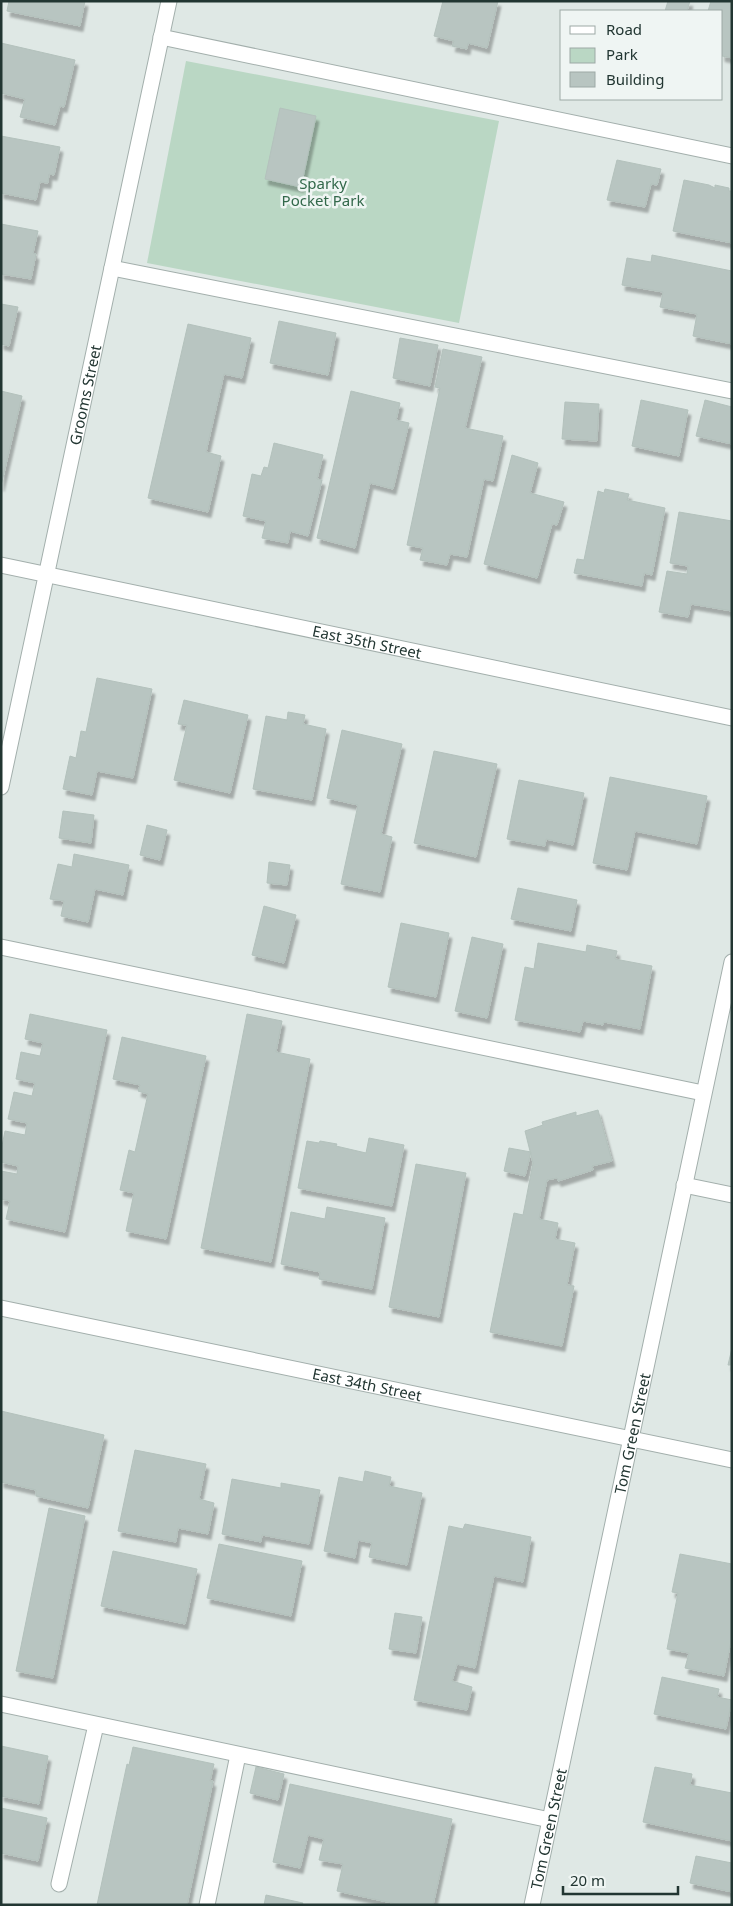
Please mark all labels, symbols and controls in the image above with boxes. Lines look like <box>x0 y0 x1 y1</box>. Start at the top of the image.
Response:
legend <box>560 10 723 100</box>
text: Road <box>606 19 642 39</box>
text: Park <box>606 44 638 64</box>
text: Building <box>606 69 664 89</box>
park label: Sparky Pocket Park <box>282 173 364 210</box>
street label: Grooms Street <box>64 342 105 447</box>
street label: East 35th Street <box>311 620 424 663</box>
street label: East 34th Street <box>311 1363 424 1405</box>
street label: Tom Green Street <box>609 1371 655 1496</box>
street label: Tom Green Street <box>526 1766 571 1891</box>
scale bar <box>563 1864 678 1896</box>
text: 20 m <box>570 1870 605 1890</box>

